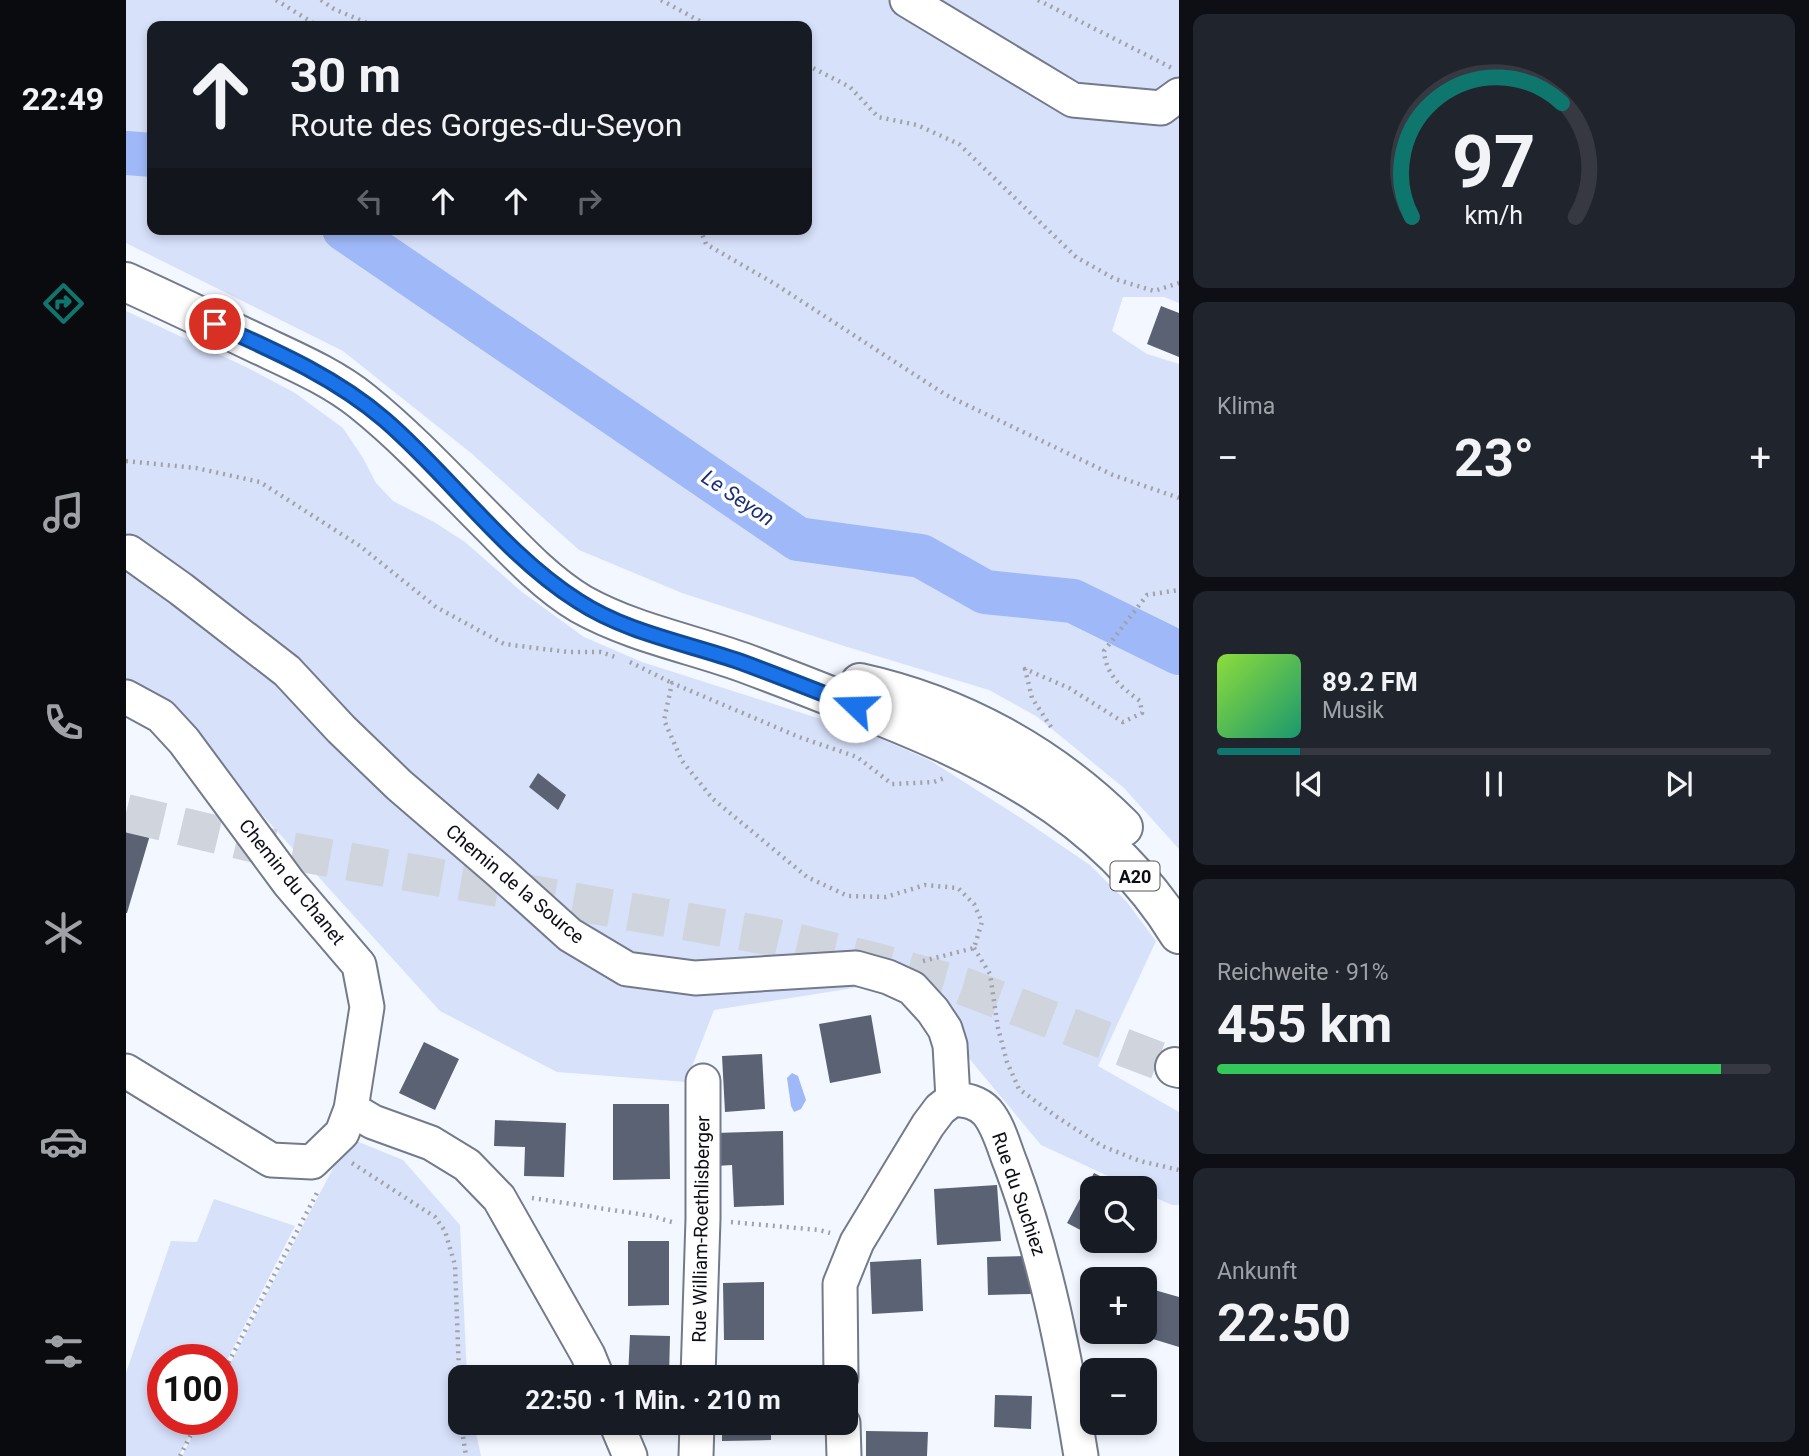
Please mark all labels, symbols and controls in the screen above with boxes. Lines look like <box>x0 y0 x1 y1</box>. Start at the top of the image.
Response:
text: 30 m <box>290 47 401 104</box>
icon: ahead <box>175 49 266 140</box>
text: 22:49 <box>22 80 104 118</box>
text: Route des Gorges-du-Seyon <box>290 106 682 144</box>
text: 97 <box>1452 120 1536 206</box>
icon: left <box>351 182 389 220</box>
icon: ahead <box>424 182 462 220</box>
icon: ahead <box>497 182 535 220</box>
icon: right <box>570 182 608 220</box>
text: km/h <box>1465 201 1523 230</box>
icon: directions <box>39 279 88 328</box>
pin <box>185 294 245 354</box>
icon: arrive <box>196 305 234 343</box>
text: Klima <box>1217 393 1275 420</box>
text: 23° <box>1454 428 1534 489</box>
text: − <box>1217 436 1239 480</box>
text: + <box>1749 436 1771 480</box>
water label: Le Seyon <box>697 465 779 531</box>
icon: music <box>39 488 88 537</box>
text: 89.2 FM <box>1322 667 1418 697</box>
position arrow <box>818 669 892 743</box>
text: Musik <box>1322 697 1384 724</box>
icon: phone <box>39 698 88 747</box>
icon: previous <box>1290 765 1328 803</box>
icon: pause <box>1475 765 1513 803</box>
icon: next <box>1660 765 1698 803</box>
street label: Chemin du Chanet <box>234 814 350 950</box>
street label: Chemin de la Source <box>441 819 589 949</box>
road number: A20 <box>1110 862 1160 890</box>
icon: climate <box>39 908 88 957</box>
text: Reichweite · 91% <box>1217 959 1389 986</box>
text: 455 km <box>1217 994 1392 1055</box>
street label: Rue William-Roethlisberger <box>688 1115 714 1343</box>
icon: car <box>39 1117 88 1166</box>
street label: Rue du Suchiez <box>987 1129 1051 1259</box>
map controls <box>1080 1176 1157 1435</box>
button: search <box>1080 1176 1157 1253</box>
text: Ankunft <box>1217 1258 1297 1285</box>
button: + <box>1080 1267 1157 1344</box>
text: 22:50 <box>1217 1293 1351 1354</box>
icon: filters <box>39 1327 88 1376</box>
speed limit sign: 100 <box>147 1344 238 1435</box>
button: − <box>1080 1358 1157 1435</box>
text: 22:50 · 1 Min. · 210 m <box>525 1385 781 1415</box>

